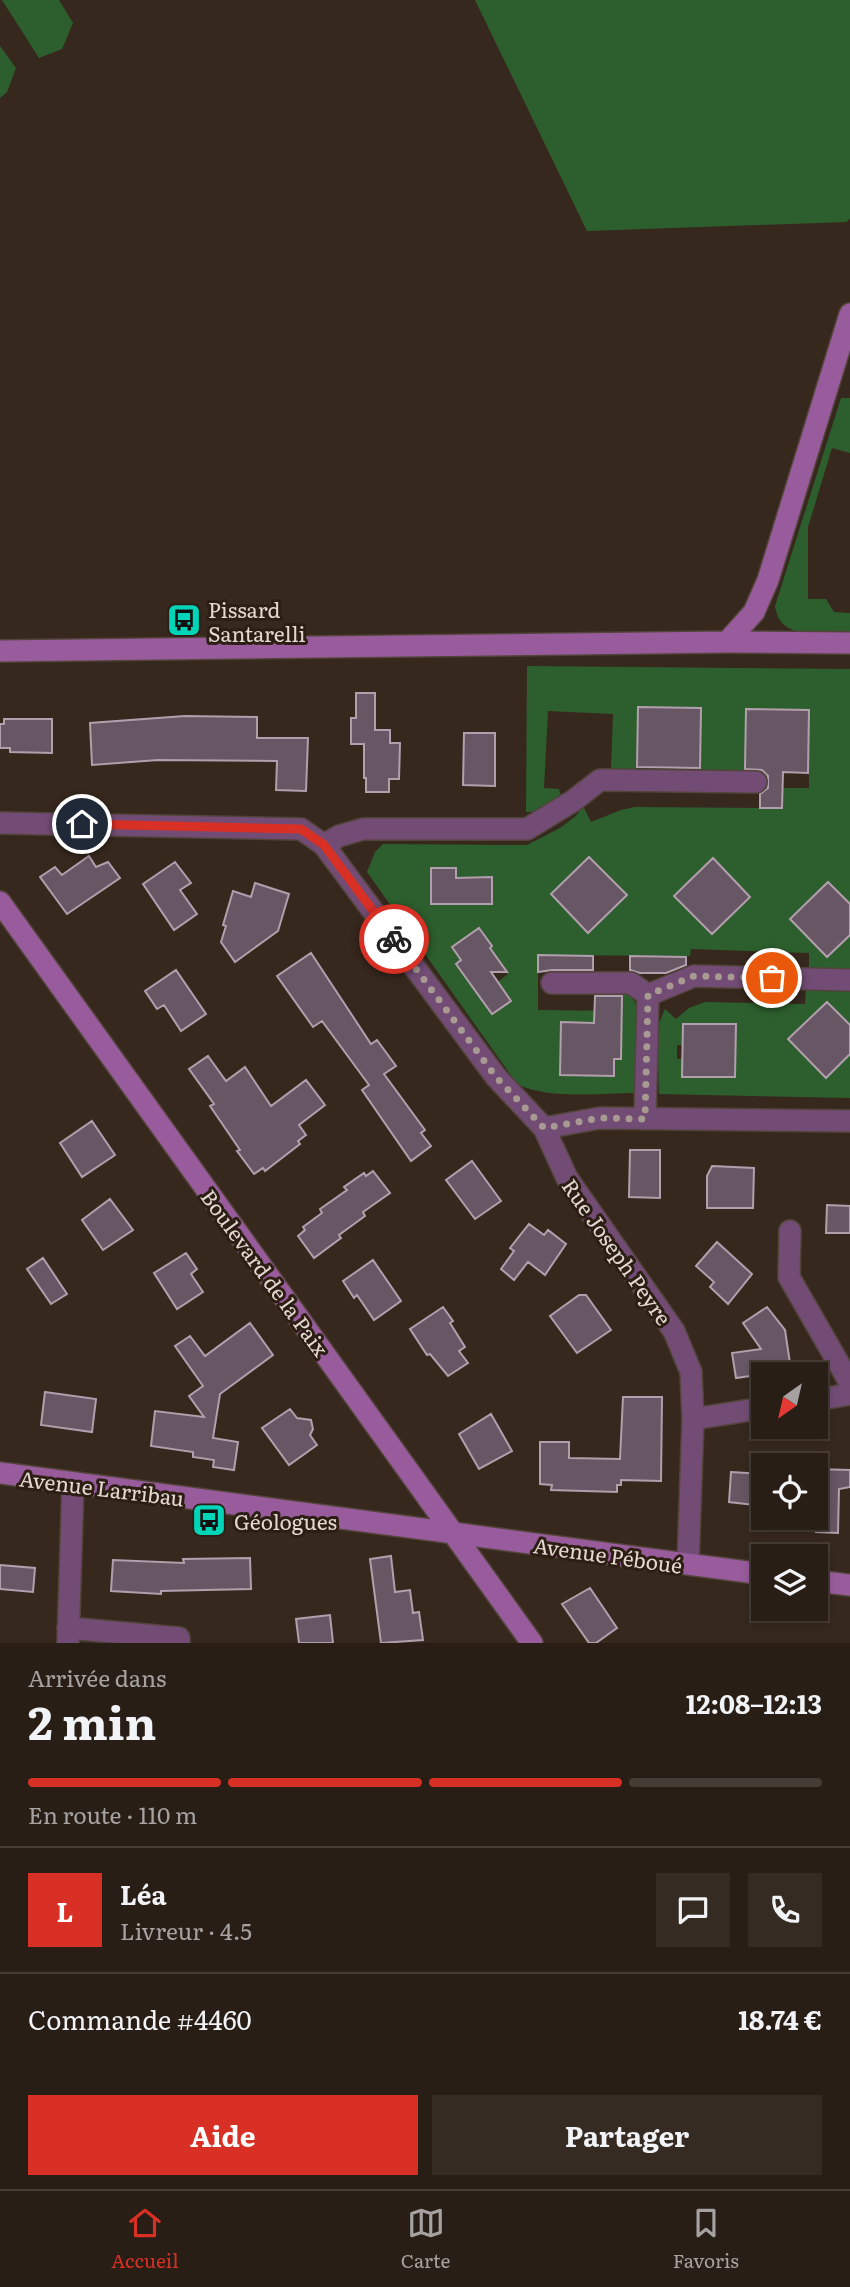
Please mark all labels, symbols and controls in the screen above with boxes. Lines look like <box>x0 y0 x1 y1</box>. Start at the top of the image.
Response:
place label: Pissard Santarelli <box>208 593 305 648</box>
bus stop icon: Pissard Santarelli <box>165 601 203 639</box>
pin <box>52 794 112 854</box>
icon: home <box>63 805 101 843</box>
courier <box>359 904 429 974</box>
icon: bike <box>375 920 413 958</box>
pin <box>742 948 802 1008</box>
icon: bag <box>753 959 791 997</box>
street label: Rue Joseph Peyre <box>556 1171 680 1331</box>
street label: Boulevard de la Paix <box>195 1182 337 1362</box>
north arrow <box>751 1362 828 1438</box>
map controls <box>751 1362 828 1621</box>
button: locate <box>751 1453 828 1530</box>
street label: Avenue Larribau <box>18 1462 186 1512</box>
bus stop icon: Géologues <box>190 1501 228 1539</box>
place label: Géologues <box>234 1505 337 1536</box>
street label: Avenue Péboué <box>532 1528 685 1580</box>
button: layers <box>751 1544 828 1621</box>
text: Arrivée dans <box>28 1660 166 1694</box>
text: 12:08–12:13 <box>686 1683 822 1722</box>
text: 2 min <box>28 1686 157 1754</box>
text: En route · 110 m <box>28 1797 197 1831</box>
button: chat <box>656 1873 730 1947</box>
button: phone <box>748 1873 822 1947</box>
text: Léa <box>120 1874 167 1913</box>
text: L <box>57 1891 73 1930</box>
text: Livreur · 4.5 <box>120 1913 252 1947</box>
text: Commande #4460 <box>28 1999 252 2038</box>
text: 18.74 € <box>738 1999 822 2038</box>
button: Aide <box>28 2095 418 2175</box>
button: Partager <box>432 2095 822 2175</box>
tab: Accueil <box>111 2204 179 2274</box>
tab: Carte <box>401 2204 450 2274</box>
tab: Favoris <box>673 2204 739 2274</box>

